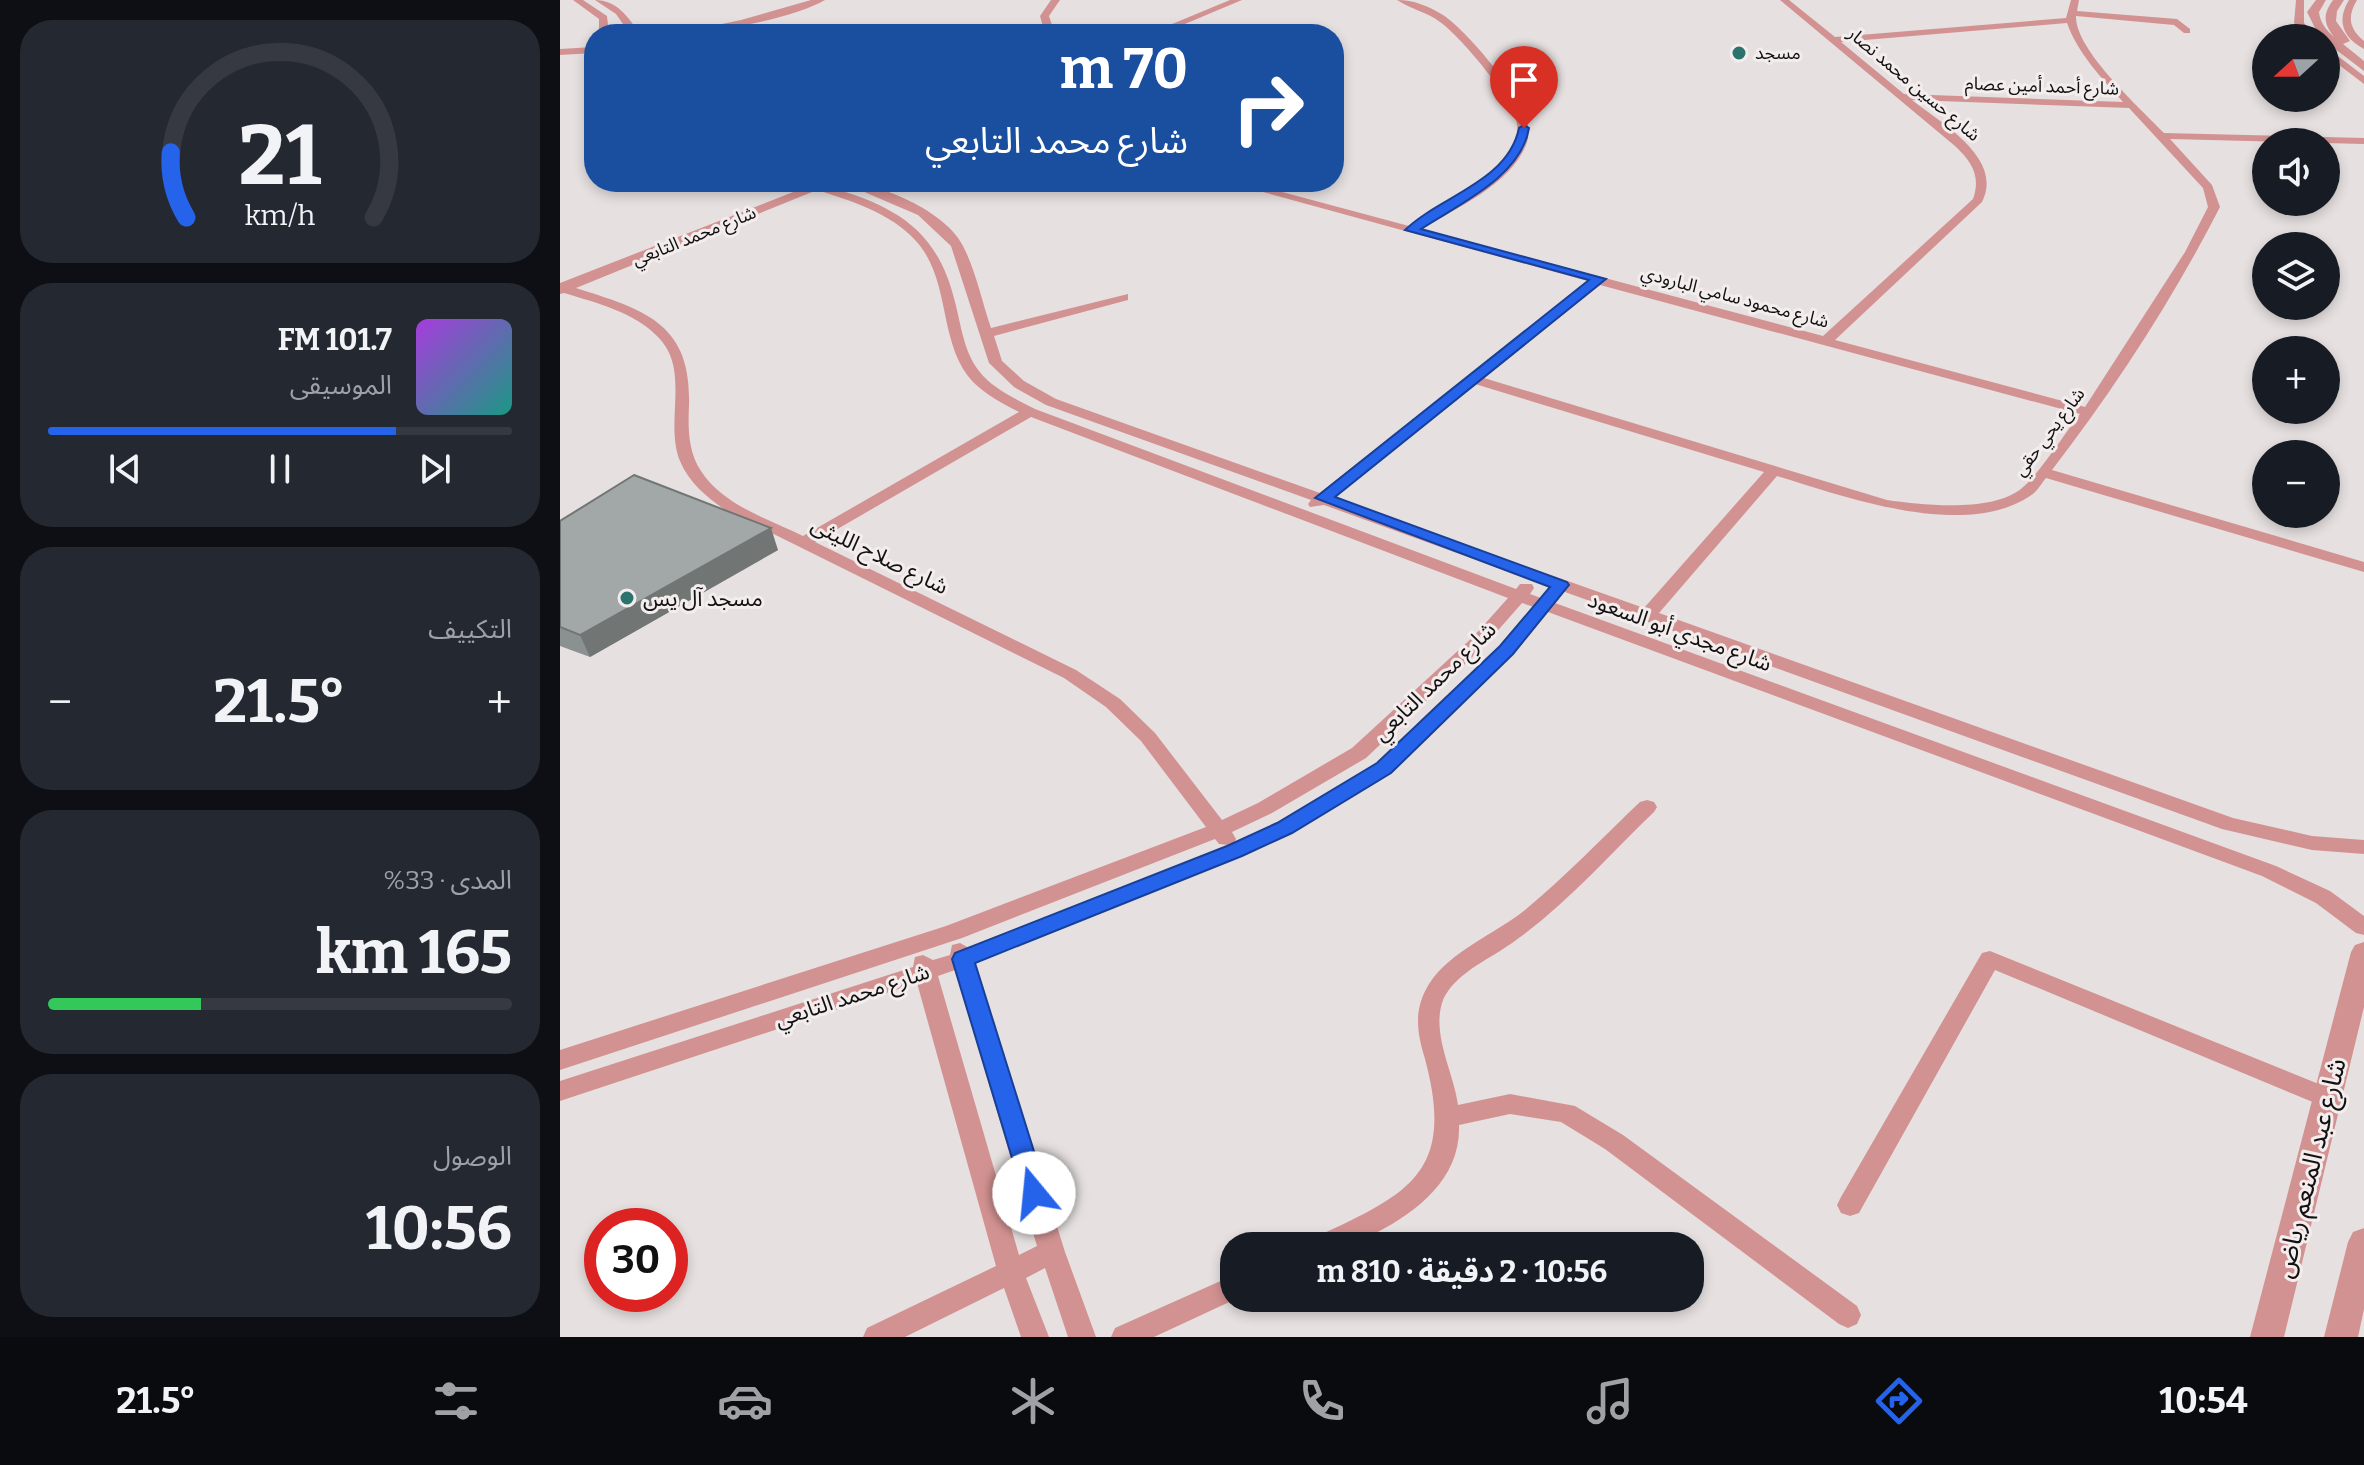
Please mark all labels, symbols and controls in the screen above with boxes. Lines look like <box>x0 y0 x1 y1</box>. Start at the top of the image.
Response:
street label: شارع حسين محمد نصار <box>1841 21 1985 148</box>
north arrow <box>2252 24 2340 112</box>
map controls <box>2252 24 2340 528</box>
text: 70 m <box>1060 36 1188 103</box>
place label: مسجد <box>1755 42 1801 64</box>
marker: مسجد <box>1730 44 1748 62</box>
pin <box>1490 46 1558 128</box>
icon: right <box>1216 56 1320 160</box>
icon: arrive <box>1502 58 1546 102</box>
street label: شارع أحمد أمين عصام <box>1964 72 2120 103</box>
text: 21 <box>239 105 321 205</box>
text: شارع محمد التابعي <box>925 119 1188 163</box>
button: sound <box>2252 128 2340 216</box>
text: km/h <box>245 198 316 233</box>
street label: شارع محمد التابعي <box>629 201 760 274</box>
button: layers <box>2252 232 2340 320</box>
street label: شارع محمود سامي البارودي <box>1638 261 1831 336</box>
text: 101.7 FM <box>278 322 392 358</box>
button: + <box>2252 336 2340 424</box>
text: الموسيقى <box>290 370 392 401</box>
street label: شارع يحي حقي <box>2009 383 2092 482</box>
button: − <box>2252 440 2340 528</box>
icon: previous <box>103 447 147 491</box>
icon: pause <box>258 447 302 491</box>
icon: next <box>413 447 457 491</box>
street label: شارع صلاح الليثى <box>806 511 953 603</box>
place label: مسجد آل يس <box>643 585 763 612</box>
street label: شارع مجدي أبو السعود <box>1583 586 1775 680</box>
marker: مسجد آل يس <box>618 589 636 607</box>
text: التكييف <box>428 614 512 645</box>
street label: شارع محمد التابعي <box>1367 616 1504 749</box>
text: 21.5° <box>213 666 346 738</box>
text: − <box>48 676 72 729</box>
text: + <box>487 676 512 729</box>
text: المدى · 33% <box>383 865 512 896</box>
text: 165 km <box>316 917 512 989</box>
street label: شارع محمد التابعي <box>772 958 934 1036</box>
street label: شارع عبد المنعم رياض <box>2268 1055 2357 1282</box>
text: الوصول <box>433 1141 512 1172</box>
position arrow <box>992 1151 1076 1235</box>
text: 10:56 <box>366 1193 512 1265</box>
speed limit sign: 30 <box>584 1208 688 1312</box>
text: 10:56 · 2 دقيقة · 810 m <box>1317 1254 1607 1290</box>
icon: filters <box>428 1373 484 1429</box>
icon: car <box>717 1373 773 1429</box>
icon: climate <box>1005 1373 1061 1429</box>
icon: phone <box>1294 1373 1350 1429</box>
icon: music <box>1582 1373 1638 1429</box>
icon: directions <box>1871 1373 1927 1429</box>
text: 21.5° <box>116 1379 196 1423</box>
text: 10:54 <box>2159 1379 2248 1423</box>

